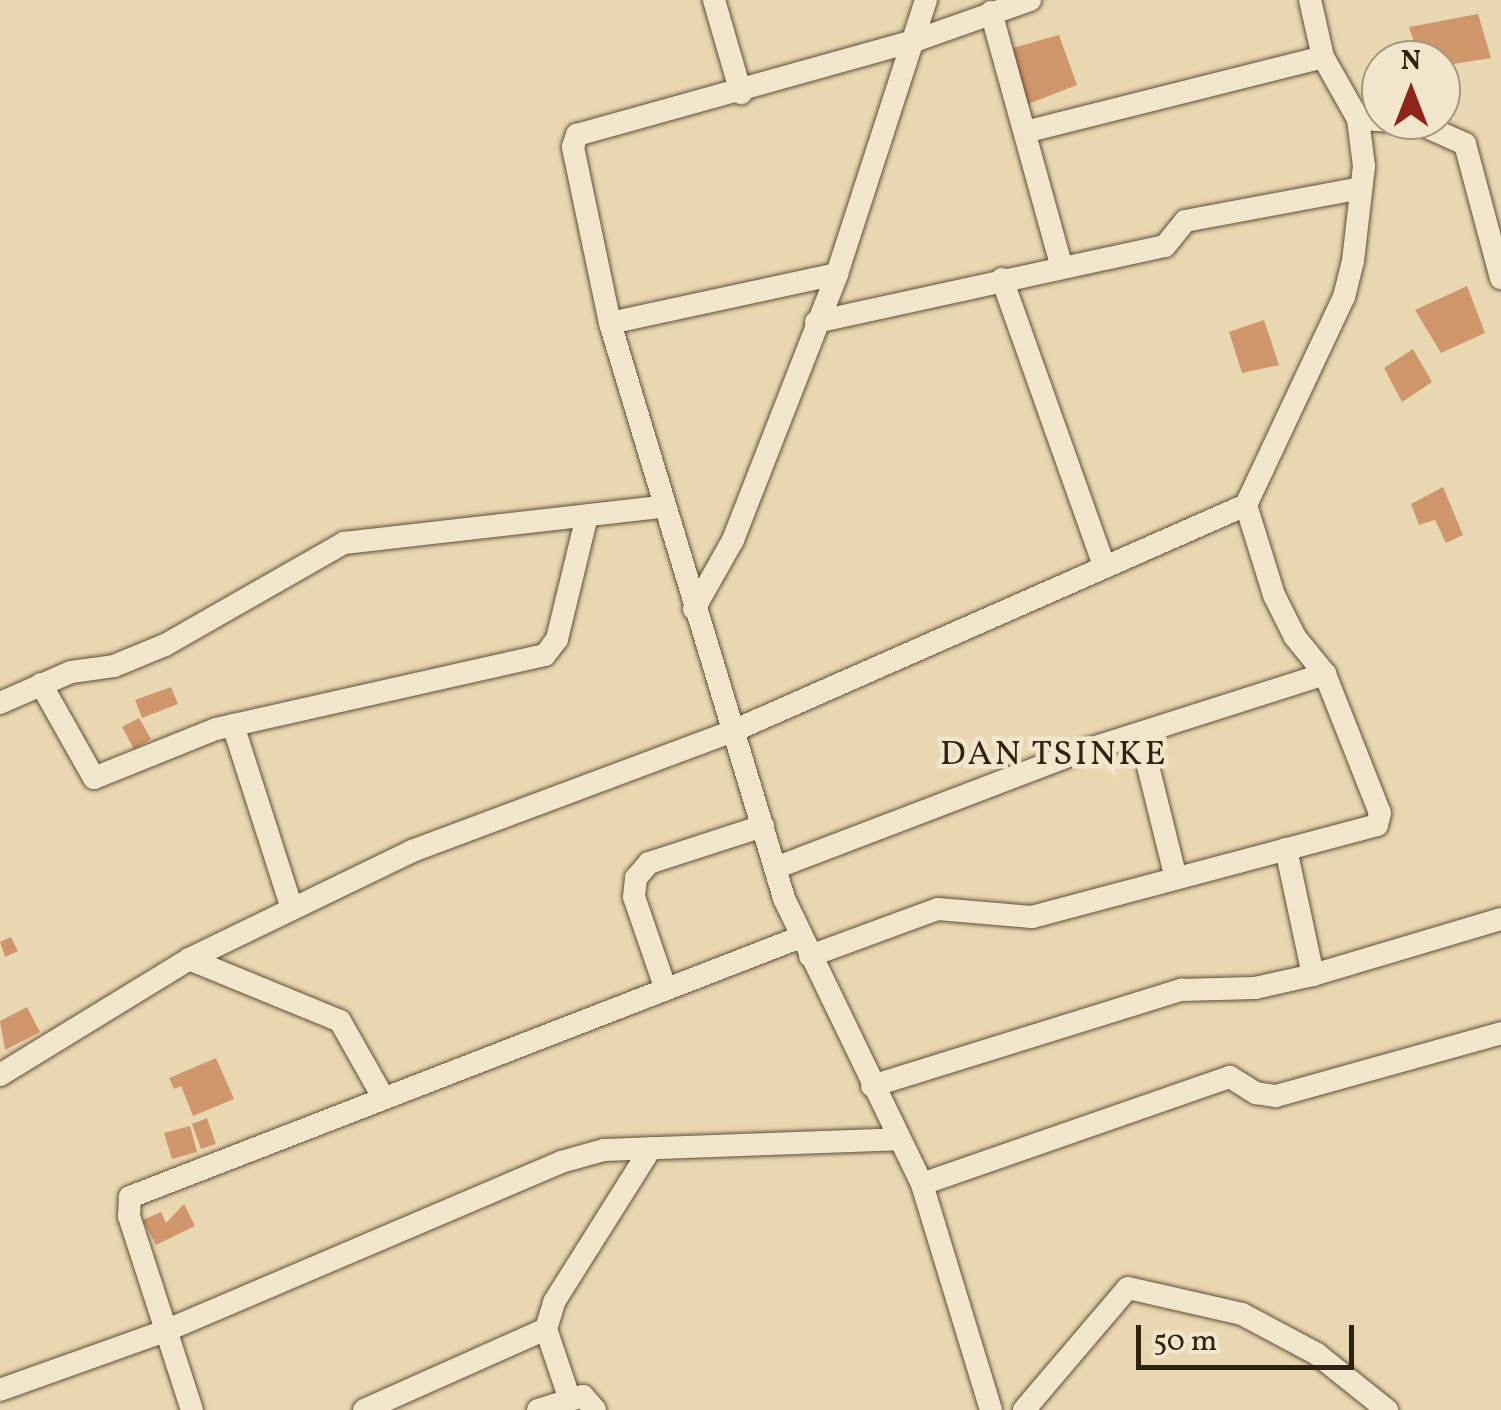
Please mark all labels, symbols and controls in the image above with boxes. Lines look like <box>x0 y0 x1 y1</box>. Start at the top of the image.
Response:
north arrow <box>1361 40 1461 140</box>
text: N <box>1401 42 1421 81</box>
district label: DAN TSINKE <box>940 734 1168 776</box>
scale bar <box>1141 1305 1358 1367</box>
text: 50 m <box>1153 1321 1217 1363</box>

